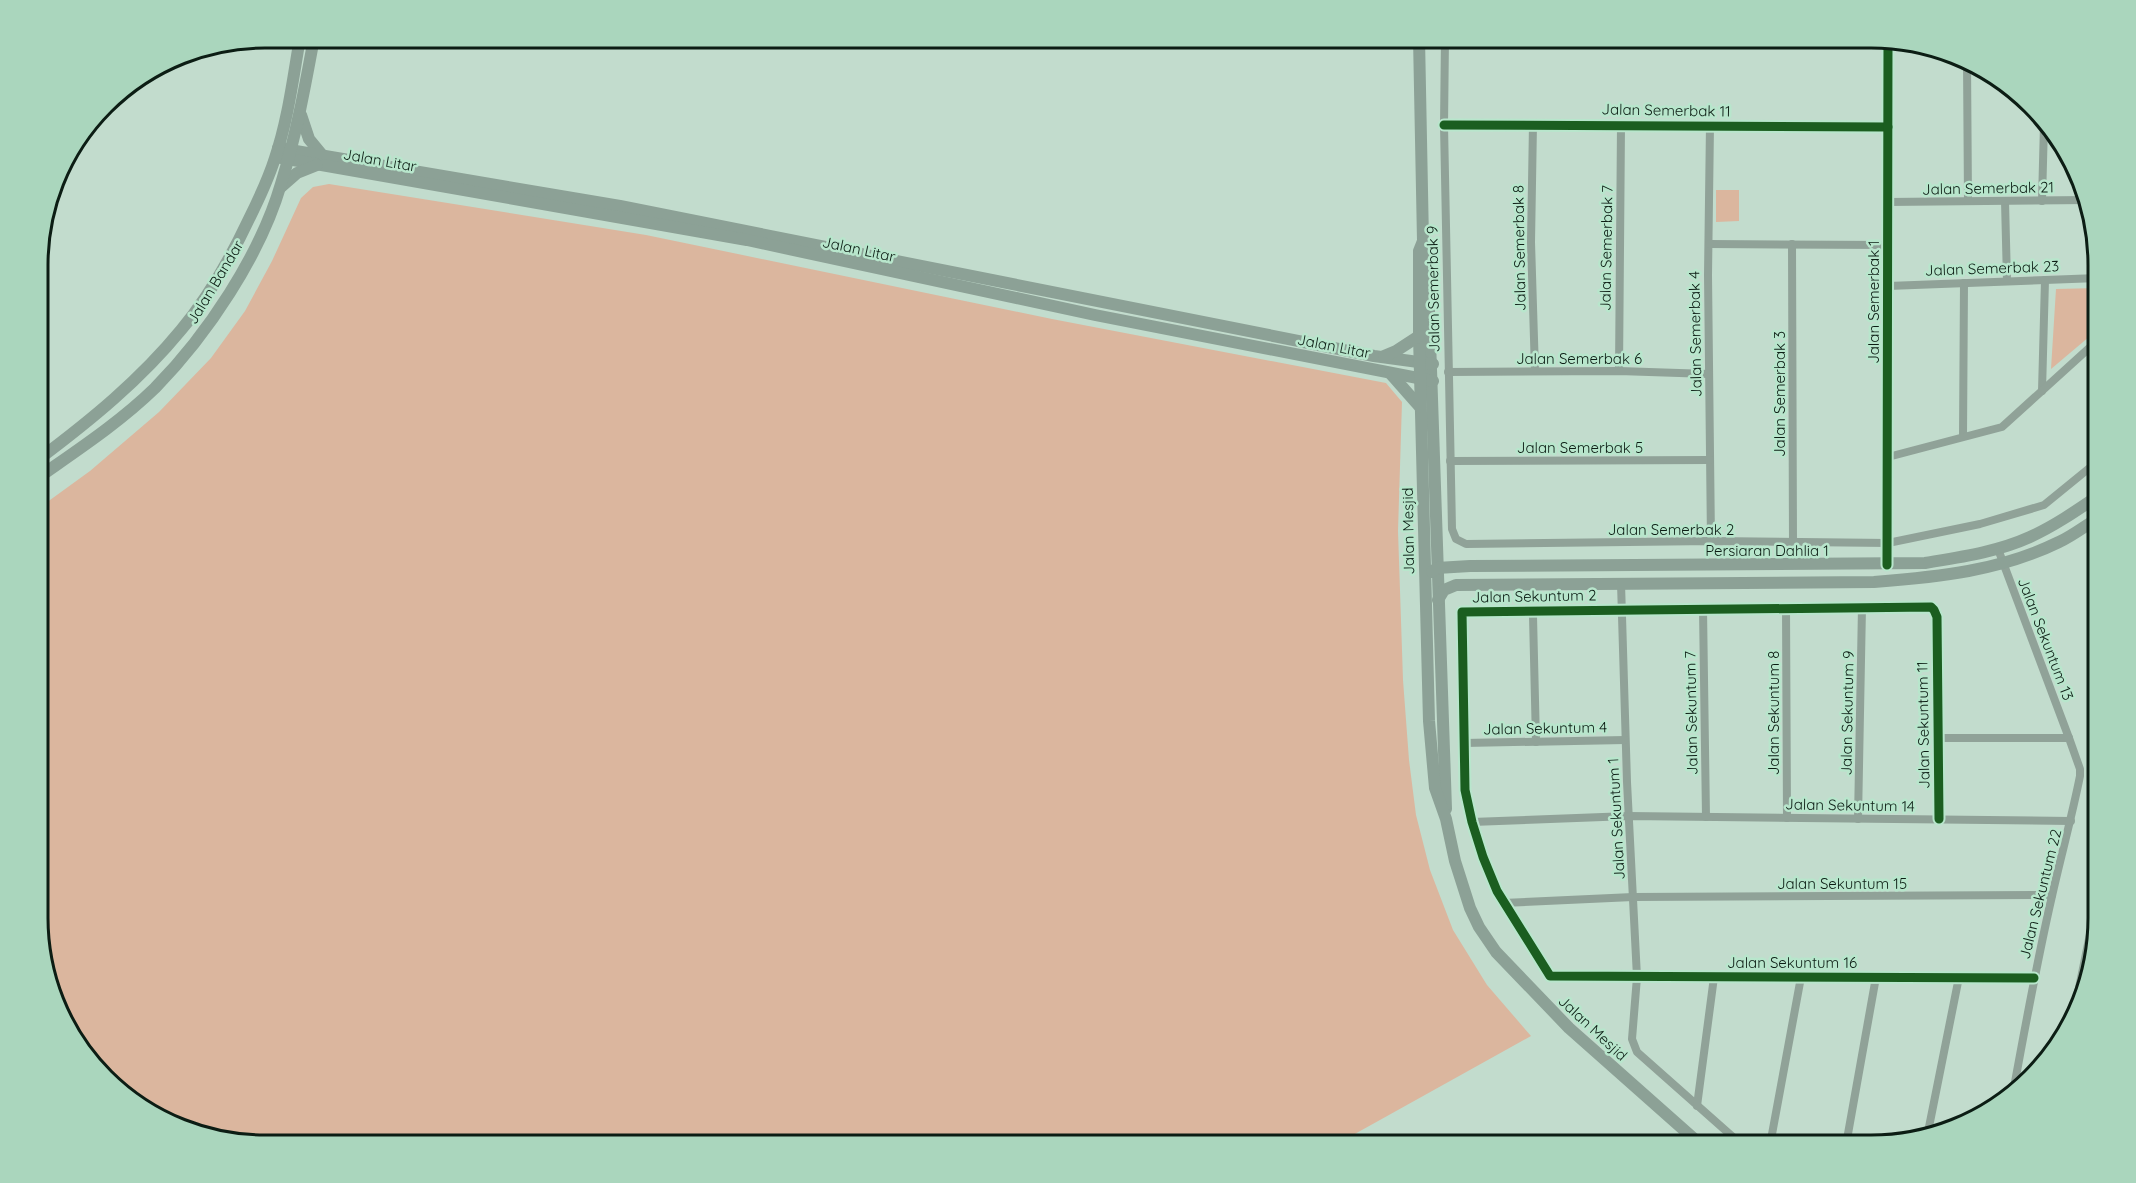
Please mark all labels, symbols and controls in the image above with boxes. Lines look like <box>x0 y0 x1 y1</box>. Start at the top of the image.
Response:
street label: Jalan Semerbak 11 <box>1601 99 1731 121</box>
street label: Jalan Litar <box>342 144 418 176</box>
street label: Jalan Semerbak 21 <box>1922 177 2054 199</box>
street label: Jalan Semerbak 8 <box>1508 185 1530 311</box>
street label: Jalan Semerbak 7 <box>1595 185 1617 311</box>
street label: Jalan Semerbak 9 <box>1422 226 1444 352</box>
street label: Jalan Litar <box>821 232 897 266</box>
street label: Jalan Bandar <box>183 236 248 327</box>
street label: Jalan Semerbak 1 <box>1864 240 1883 364</box>
street label: Jalan Semerbak 23 <box>1925 256 2060 280</box>
street label: Jalan Semerbak 4 <box>1684 271 1706 397</box>
street label: Jalan Litar <box>1296 330 1372 362</box>
street label: Jalan Semerbak 3 <box>1770 331 1789 457</box>
street label: Jalan Semerbak 6 <box>1516 349 1642 368</box>
street label: Jalan Semerbak 5 <box>1517 438 1643 457</box>
street label: Jalan Mesjid <box>1398 487 1418 575</box>
street label: Jalan Semerbak 2 <box>1608 520 1734 539</box>
street label: Persiaran Dahlia 1 <box>1705 541 1829 560</box>
street label: Jalan Sekuntum 13 <box>2014 575 2078 703</box>
street label: Jalan Sekuntum 2 <box>1471 585 1597 607</box>
street label: Jalan Sekuntum 7 <box>1680 650 1702 775</box>
street label: Jalan Sekuntum 9 <box>1836 650 1858 776</box>
street label: Jalan Sekuntum 8 <box>1764 651 1783 775</box>
street label: Jalan Sekuntum 11 <box>1912 661 1934 789</box>
street label: Jalan Sekuntum 4 <box>1483 717 1607 739</box>
street label: Jalan Sekuntum 1 <box>1603 758 1629 880</box>
street label: Jalan Sekuntum 14 <box>1785 794 1915 816</box>
street label: Jalan Sekuntum 22 <box>2015 827 2065 961</box>
street label: Jalan Sekuntum 15 <box>1777 874 1907 893</box>
street label: Jalan Sekuntum 16 <box>1727 953 1857 972</box>
street label: Jalan Mesjid <box>1555 991 1631 1065</box>

